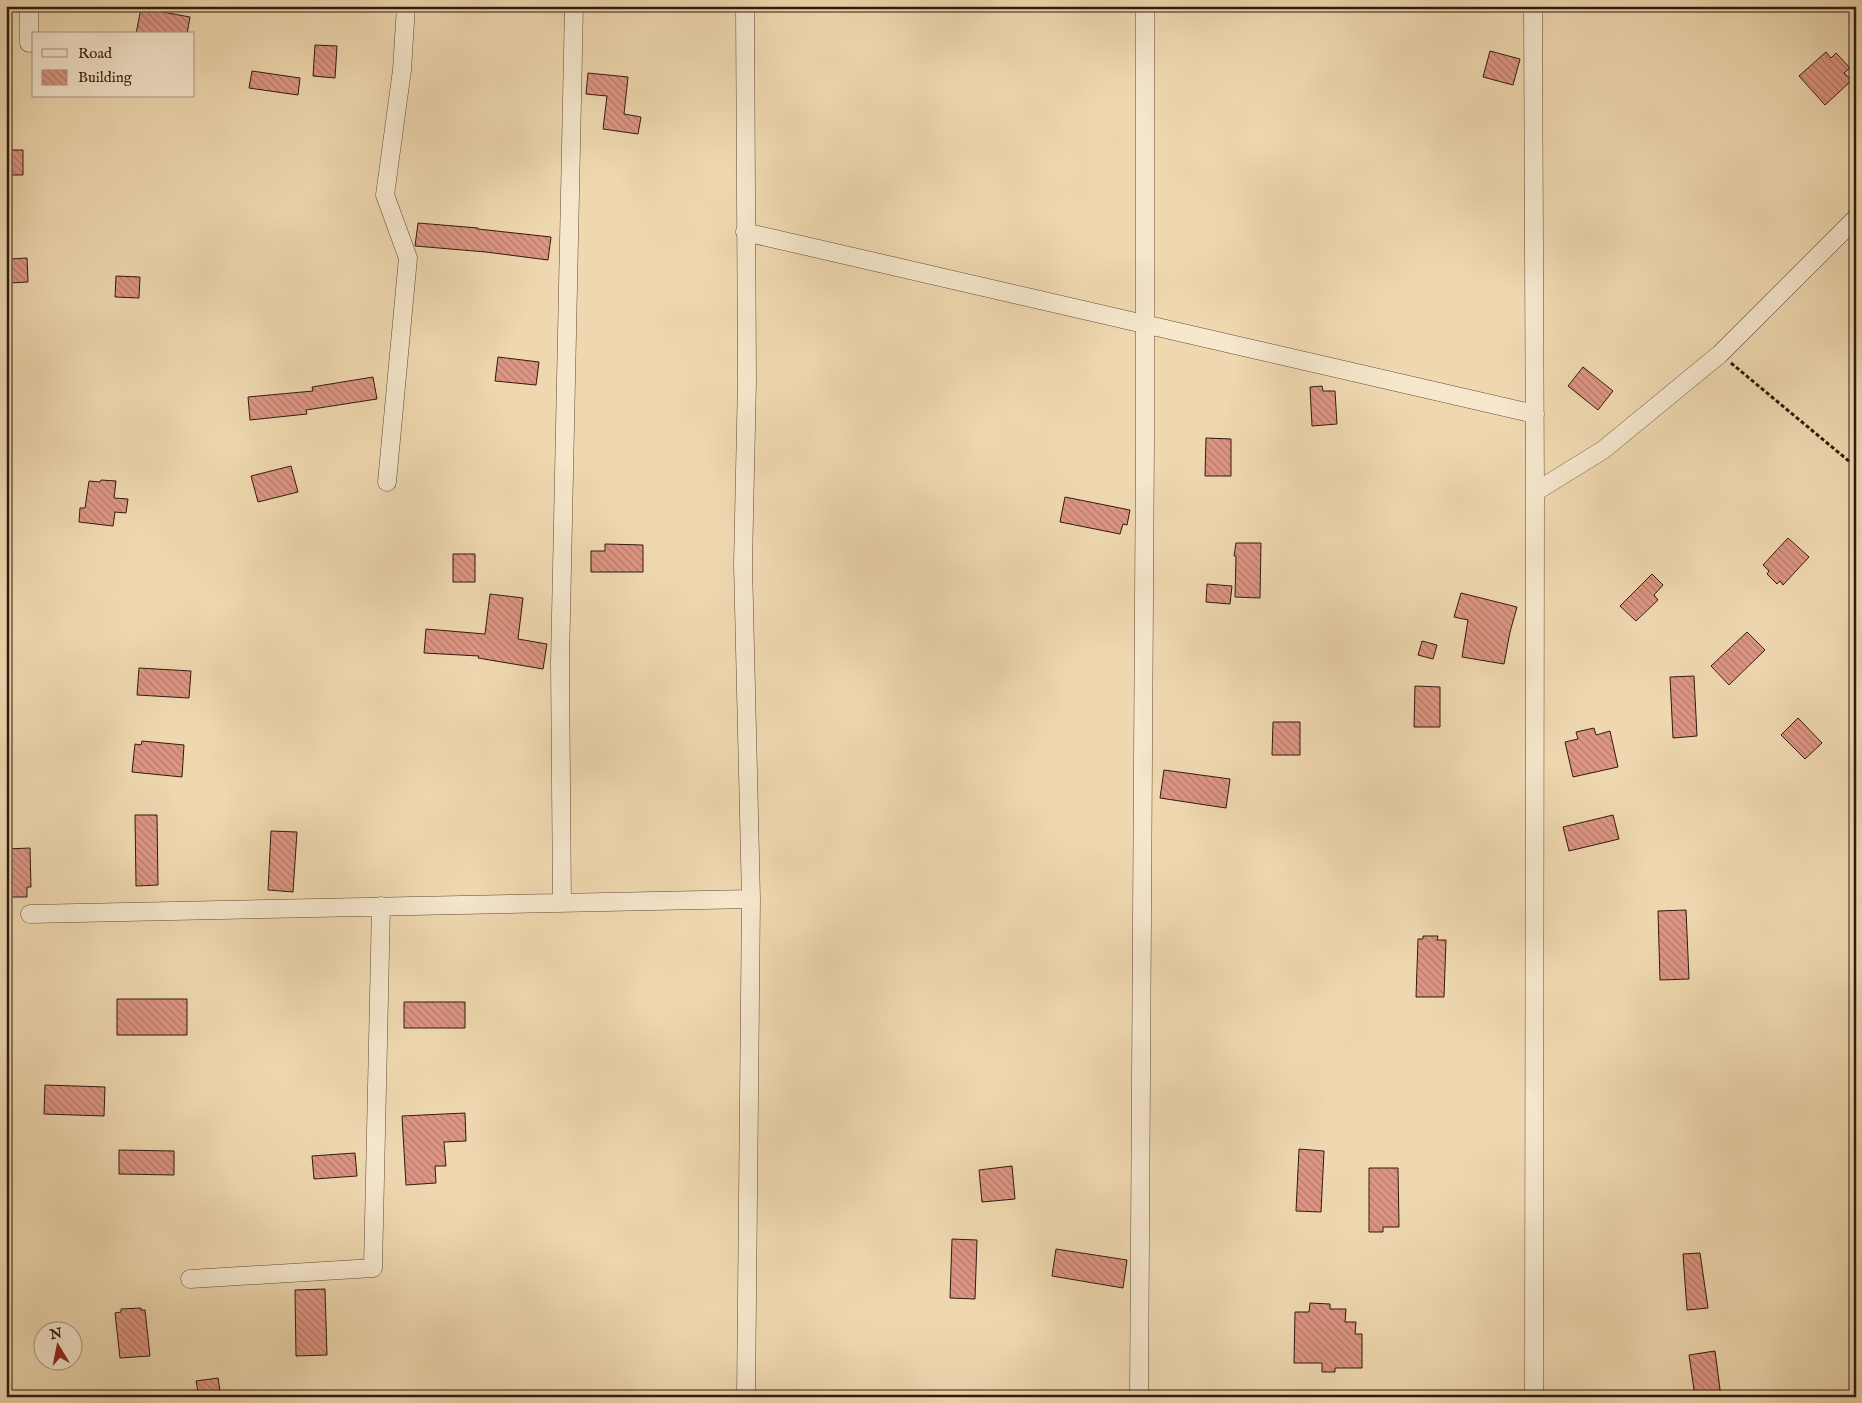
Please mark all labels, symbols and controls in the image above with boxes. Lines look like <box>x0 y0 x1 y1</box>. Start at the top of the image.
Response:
legend <box>32 32 195 98</box>
text: Road <box>78 44 113 63</box>
text: Building <box>78 68 133 87</box>
north arrow <box>32 1320 82 1370</box>
text: N <box>47 1324 63 1344</box>

